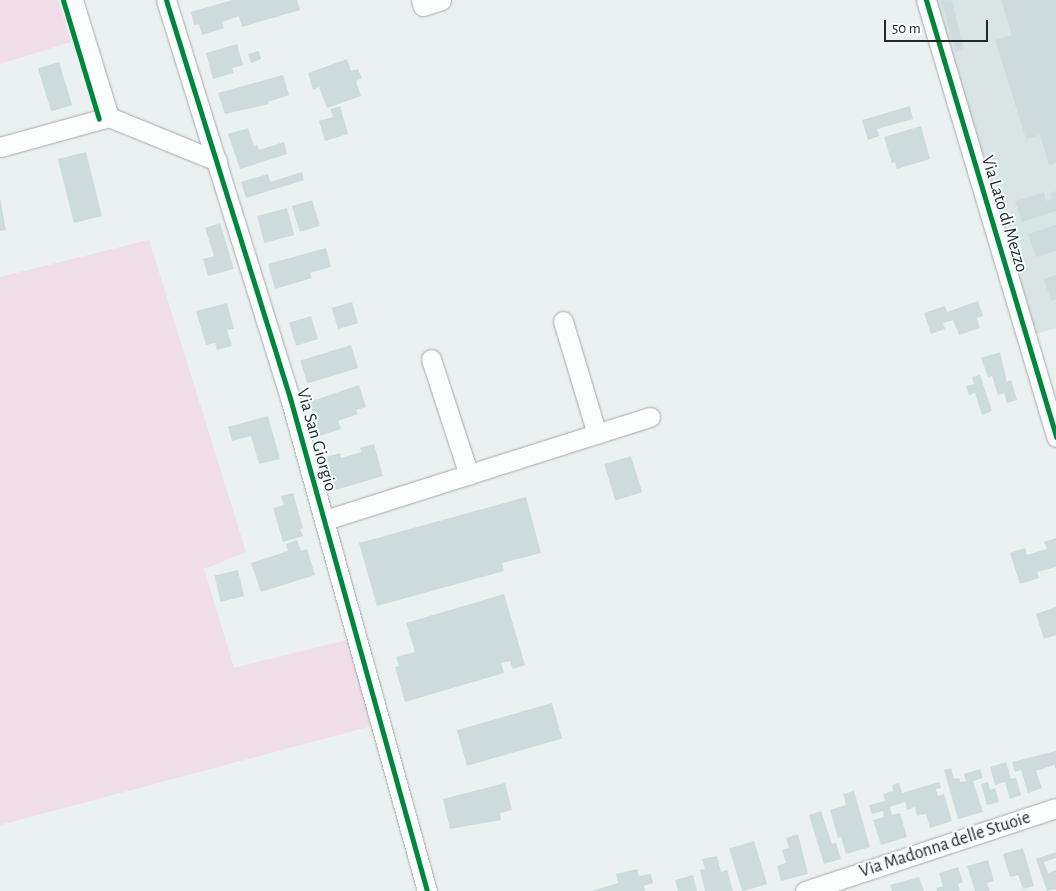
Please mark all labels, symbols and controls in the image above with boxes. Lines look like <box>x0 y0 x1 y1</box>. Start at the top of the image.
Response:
scale bar <box>886 10 990 42</box>
text: 50 m <box>892 21 921 36</box>
street label: Via Lato di Mezzo <box>976 153 1032 275</box>
street label: Via San Giorgio <box>291 386 341 494</box>
street label: Via Madonna delle Stuoie <box>857 807 1033 883</box>

